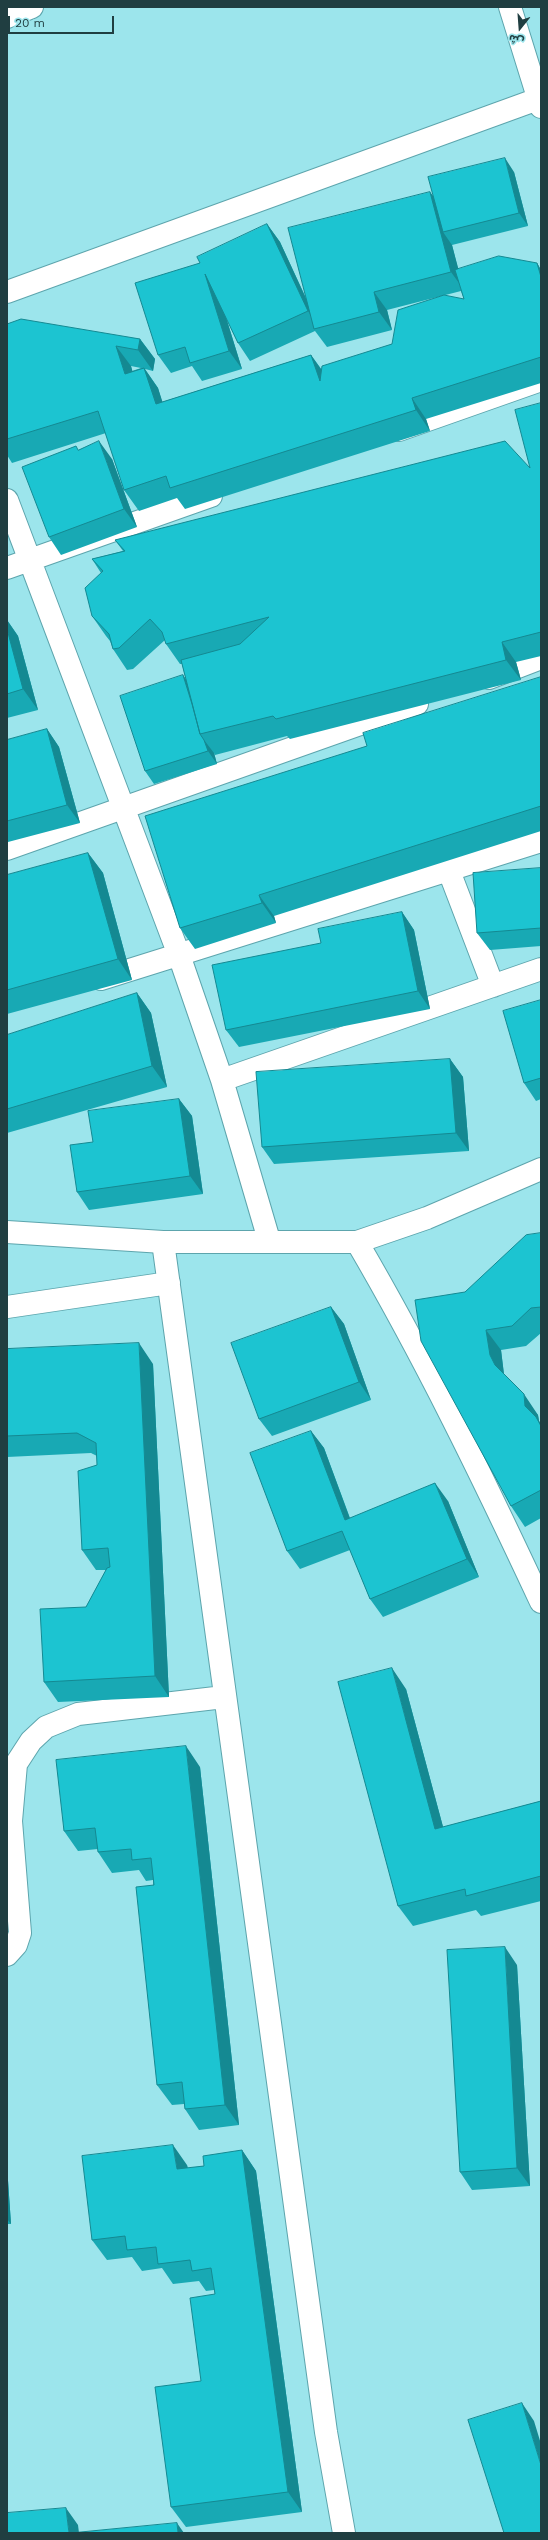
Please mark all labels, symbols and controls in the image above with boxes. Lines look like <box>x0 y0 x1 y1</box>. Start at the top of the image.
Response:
scale bar <box>10 8 116 34</box>
north arrow <box>500 8 540 48</box>
text: 20 m <box>15 16 45 30</box>
text: ش <box>507 32 525 48</box>

